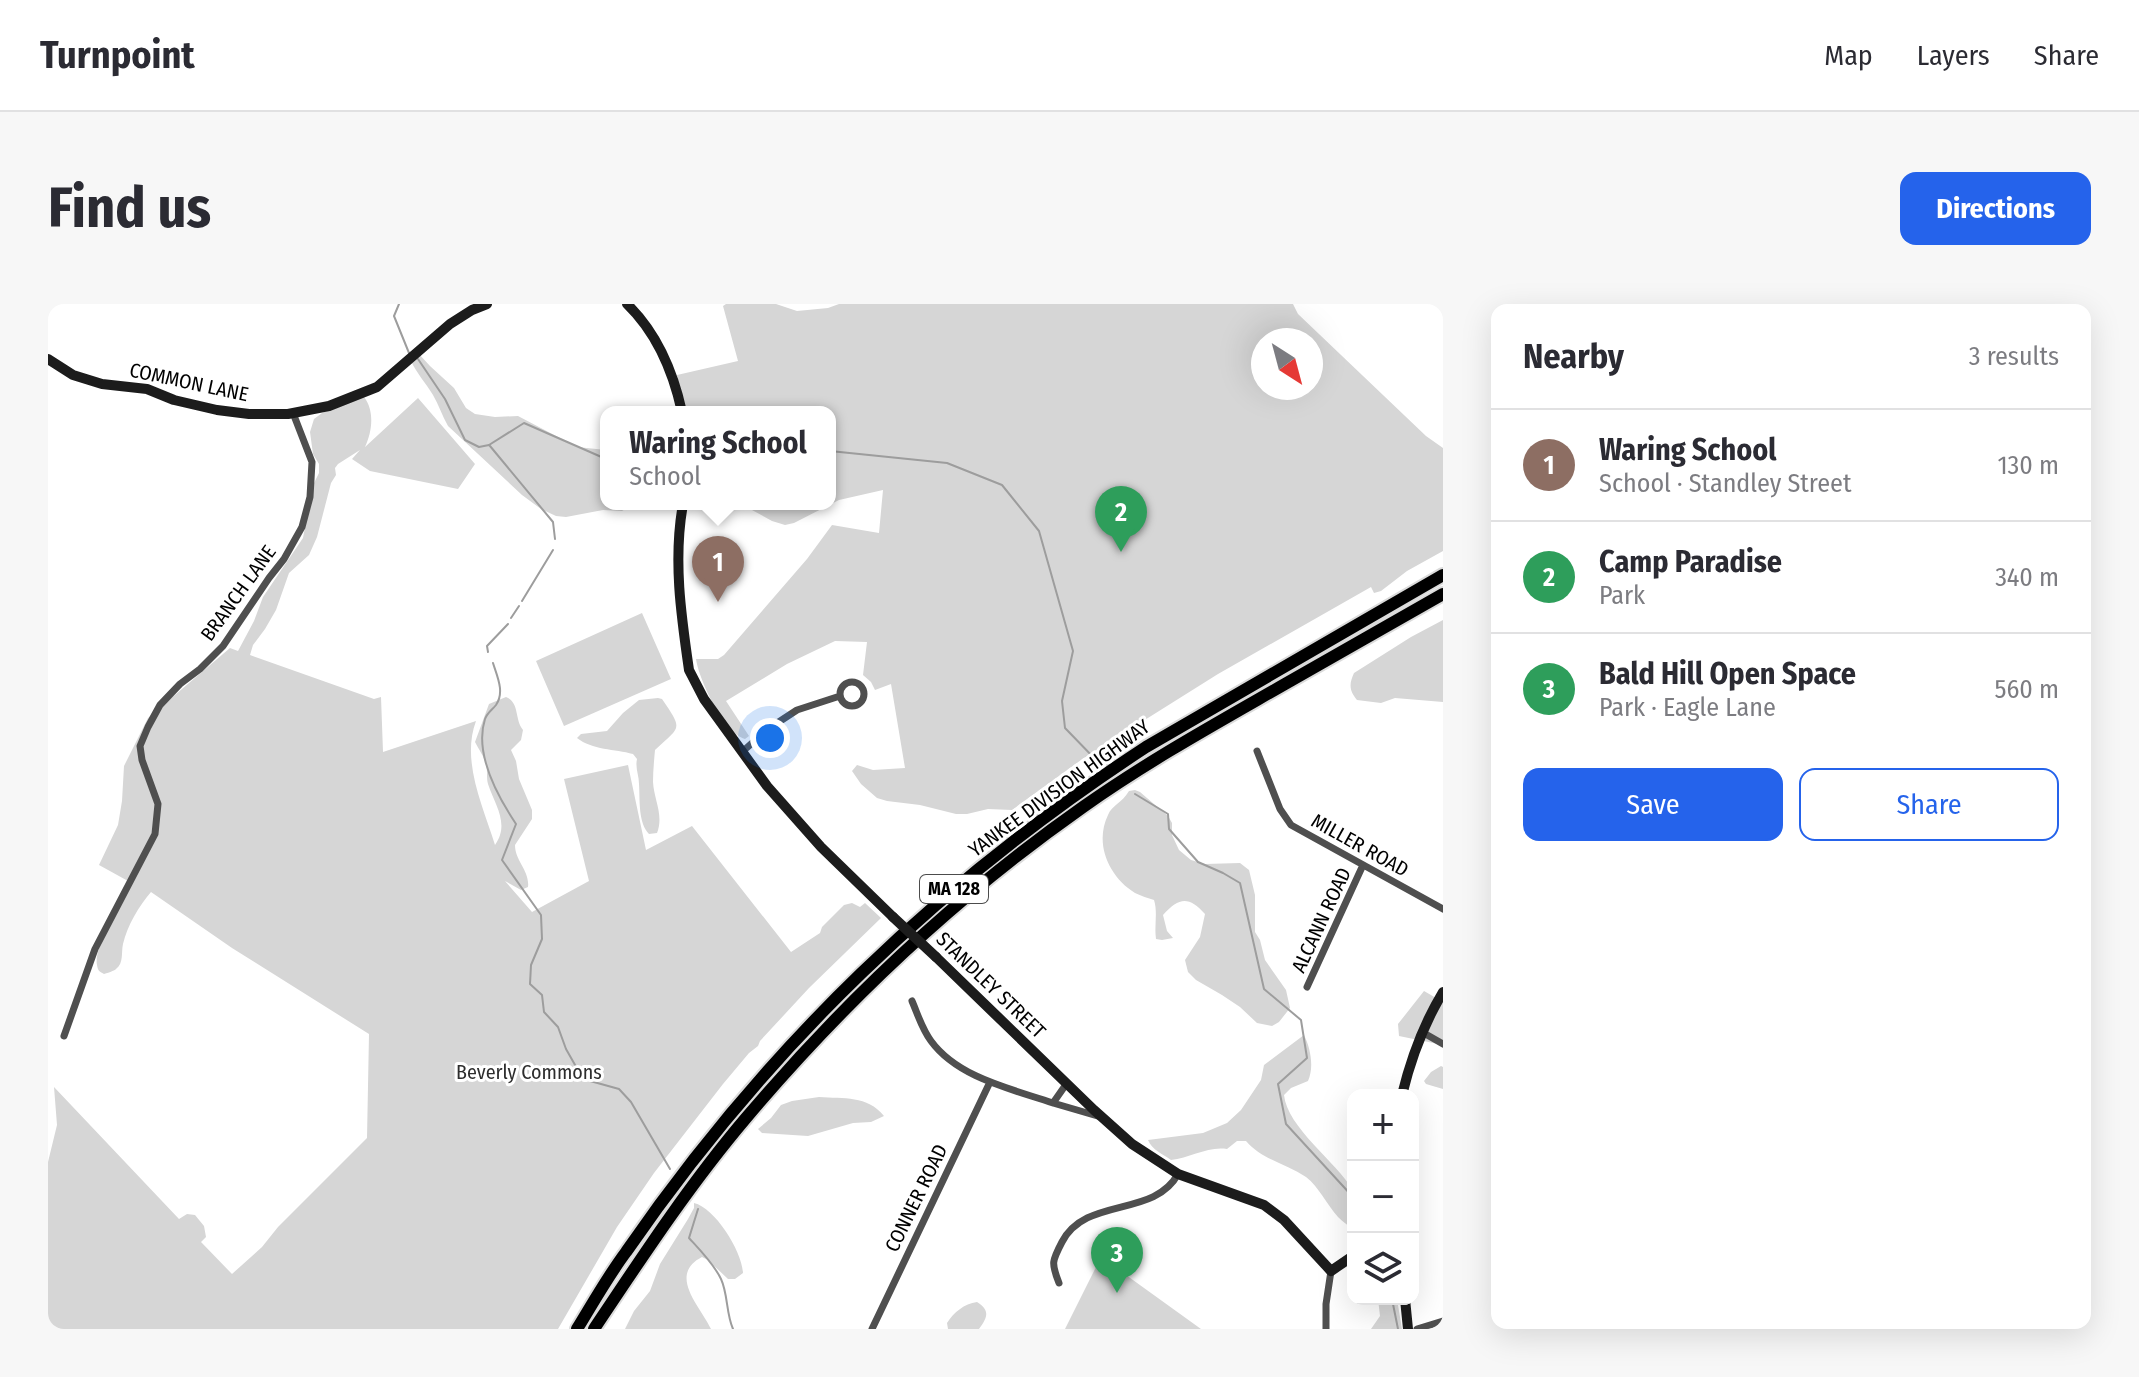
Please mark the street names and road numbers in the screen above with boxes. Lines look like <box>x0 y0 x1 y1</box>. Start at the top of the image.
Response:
street label: COMMON LANE <box>127 358 251 406</box>
street label: BRANCH LANE <box>195 540 281 646</box>
street label: YANKEE DIVISION HIGHWAY <box>964 714 1154 862</box>
street label: MILLER ROAD <box>1307 808 1413 882</box>
street label: ALCANN ROAD <box>1286 864 1356 976</box>
road number: MA 128 <box>920 875 988 903</box>
street label: STANDLEY STREET <box>931 927 1051 1044</box>
street label: CONNER ROAD <box>880 1140 952 1256</box>

